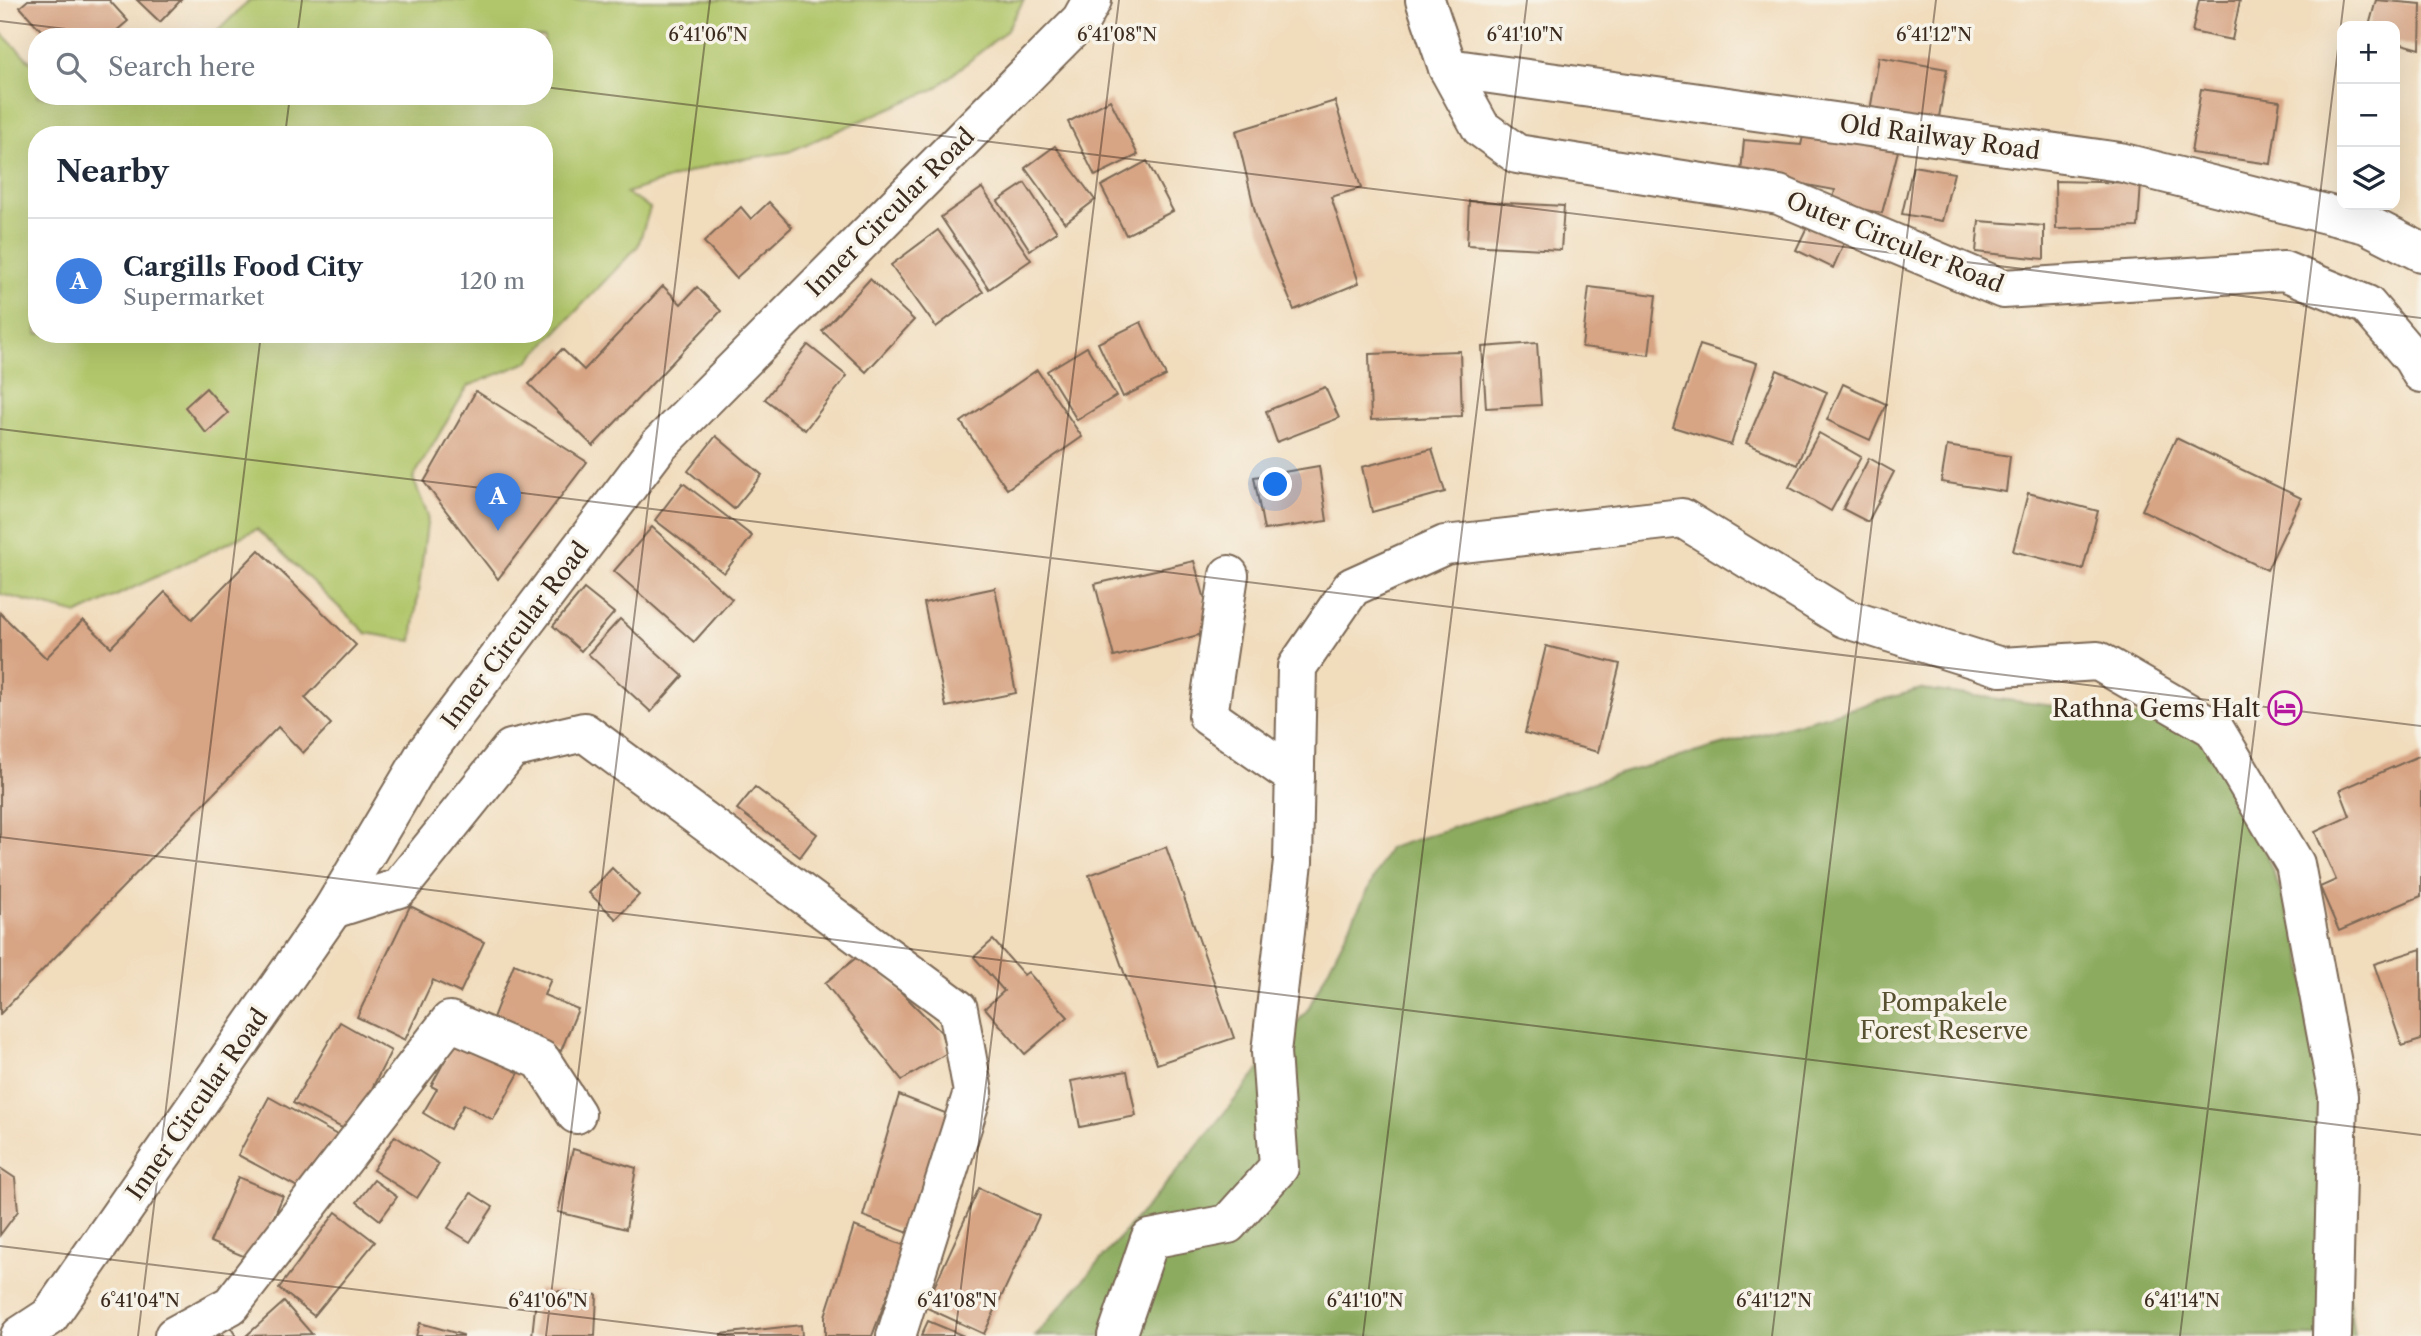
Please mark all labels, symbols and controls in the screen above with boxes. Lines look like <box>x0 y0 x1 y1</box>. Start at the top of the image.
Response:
map controls <box>2337 21 2400 210</box>
button: + <box>2337 21 2400 84</box>
text: 6°41'06"N <box>668 24 748 46</box>
text: 6°41'08"N <box>1077 24 1157 46</box>
text: 6°41'10"N <box>1486 24 1564 46</box>
text: 6°41'12"N <box>1896 24 1972 46</box>
search box <box>28 28 553 105</box>
icon: search <box>52 48 90 86</box>
text: Search here <box>108 51 255 83</box>
button: − <box>2337 84 2400 147</box>
street label: Old Railway Road <box>1838 109 2042 165</box>
street label: Inner Circular Road <box>800 121 981 302</box>
button: layers <box>2337 147 2400 210</box>
text: Nearby <box>56 153 169 190</box>
street label: Outer Circuler Road <box>1782 185 2008 299</box>
text: Cargills Food City <box>123 251 363 283</box>
text: A <box>70 267 88 295</box>
text: 120 m <box>460 267 525 295</box>
text: Supermarket <box>123 283 264 311</box>
your location <box>1258 467 1292 501</box>
pin: A <box>475 473 521 531</box>
street label: Inner Circular Road <box>435 535 595 734</box>
hotel icon: Rathna Gems Halt <box>2266 689 2304 727</box>
place label: Rathna Gems Halt <box>2052 694 2261 723</box>
park label: Pompakele Forest Reserve <box>1860 988 2028 1045</box>
street label: Inner Circular Road <box>120 1003 274 1205</box>
text: 6°41'04"N <box>100 1290 180 1312</box>
text: 6°41'06"N <box>508 1290 588 1312</box>
text: 6°41'08"N <box>917 1290 997 1312</box>
text: 6°41'10"N <box>1326 1290 1404 1312</box>
text: 6°41'12"N <box>1736 1290 1812 1312</box>
text: 6°41'14"N <box>2144 1290 2220 1312</box>

